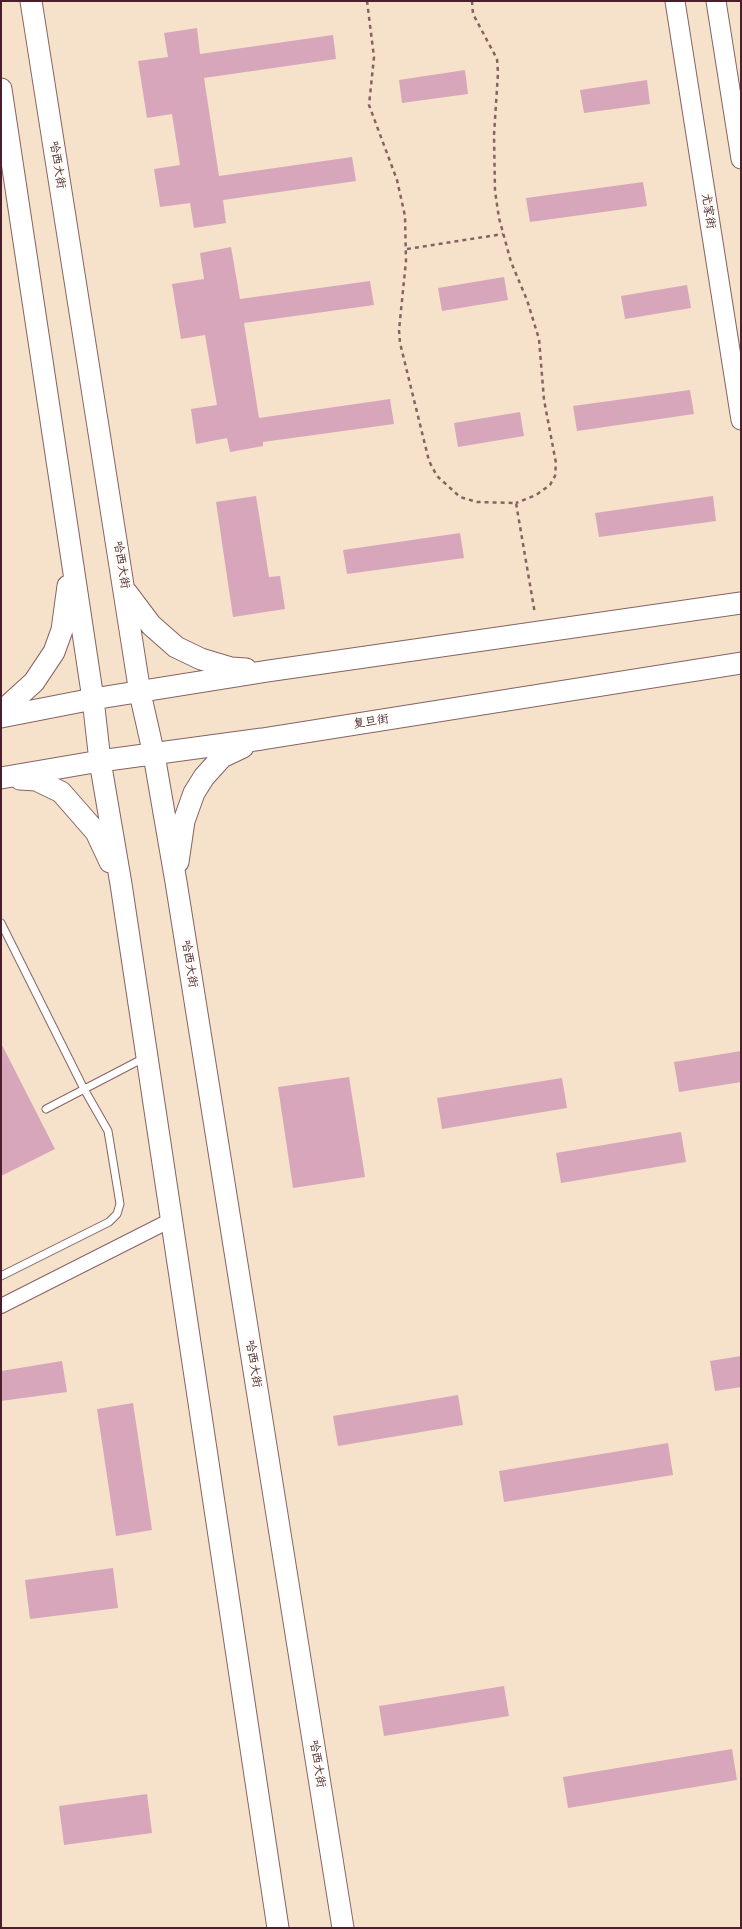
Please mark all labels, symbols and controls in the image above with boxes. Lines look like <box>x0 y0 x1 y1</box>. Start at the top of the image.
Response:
street label: 哈西大街 <box>46 140 68 190</box>
street label: 尤家街 <box>698 192 718 230</box>
street label: 哈西大街 <box>110 540 132 590</box>
street label: 复旦街 <box>352 712 390 732</box>
street label: 哈西大街 <box>178 939 200 989</box>
street label: 哈西大街 <box>242 1339 264 1389</box>
street label: 哈西大街 <box>306 1739 328 1789</box>

